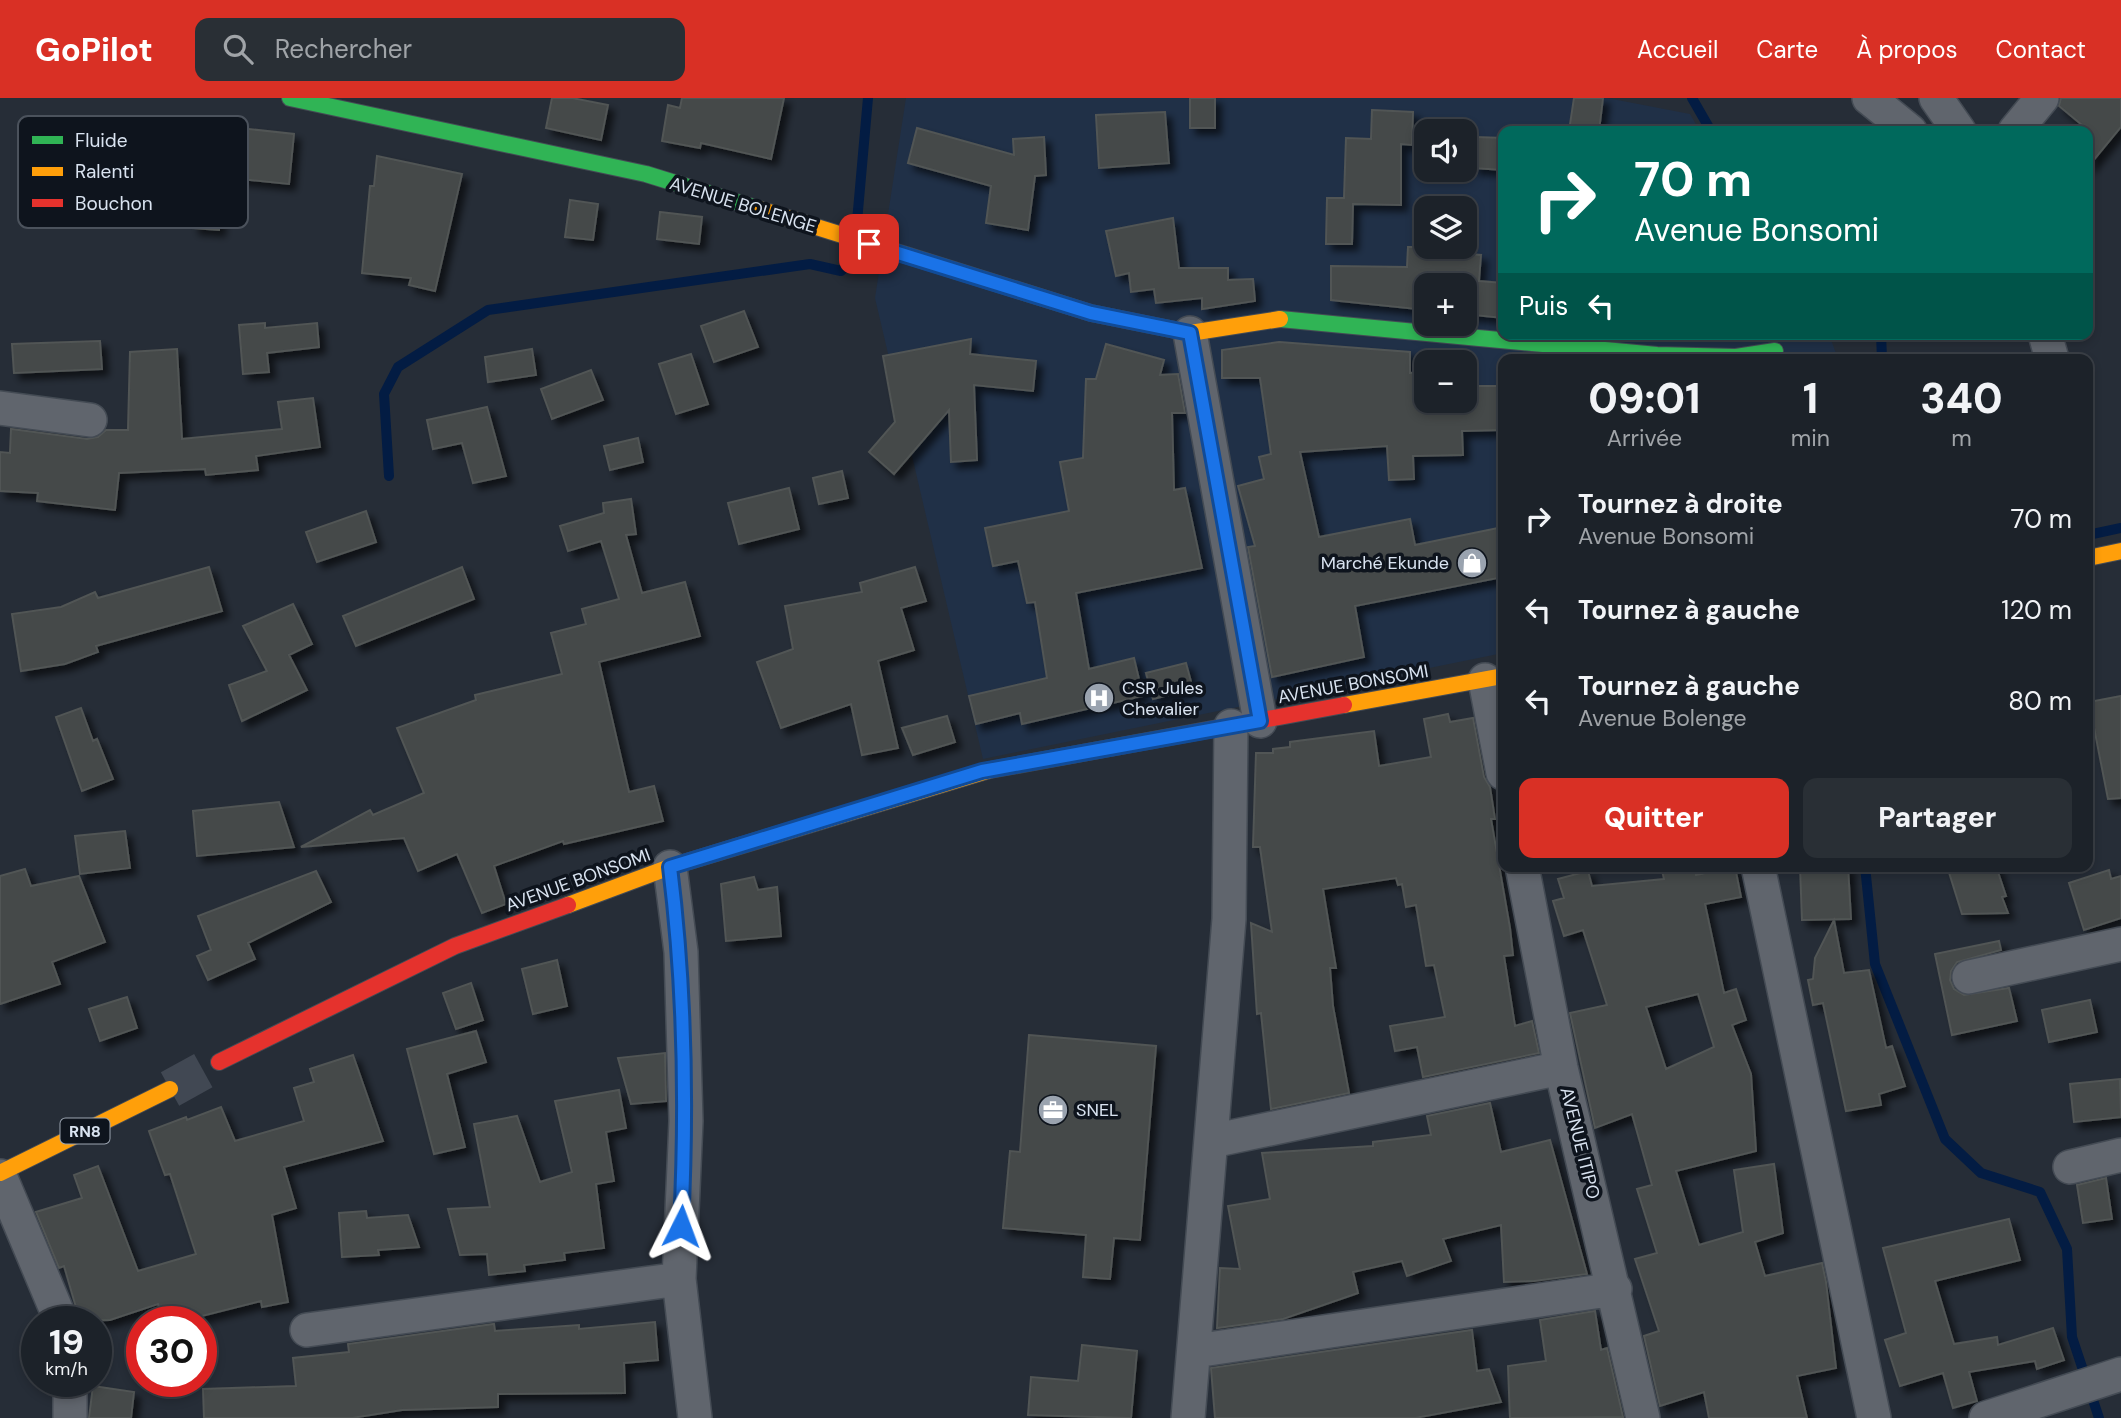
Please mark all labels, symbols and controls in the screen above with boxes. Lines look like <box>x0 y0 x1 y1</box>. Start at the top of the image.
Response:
search box <box>195 18 685 81</box>
text: GoPilot <box>35 28 153 71</box>
icon: search <box>219 30 257 68</box>
text: Rechercher <box>275 32 412 66</box>
text: Accueil <box>1637 34 1718 65</box>
text: Carte <box>1756 34 1818 65</box>
text: À propos <box>1856 34 1958 65</box>
text: Contact <box>1996 34 2086 65</box>
legend <box>18 116 248 228</box>
map controls <box>1414 119 1477 413</box>
button: sound <box>1414 119 1477 182</box>
text: Fluide <box>75 128 128 153</box>
text: 70 m <box>1634 147 1752 211</box>
icon: right <box>1519 154 1610 245</box>
text: Ralenti <box>75 159 134 184</box>
street label: AVENUE BOLENGE <box>667 171 819 239</box>
text: Bouchon <box>75 191 153 216</box>
button: layers <box>1414 196 1477 259</box>
text: Avenue Bonsomi <box>1634 209 1879 251</box>
pin <box>839 214 899 274</box>
icon: arrive <box>850 225 888 263</box>
button: + <box>1414 273 1477 336</box>
icon: left <box>1582 287 1620 325</box>
text: Puis <box>1519 289 1568 323</box>
button: − <box>1414 350 1477 413</box>
text: 09:01 <box>1588 371 1701 426</box>
text: 1 <box>1803 371 1818 426</box>
text: 340 <box>1920 371 2003 426</box>
text: Arrivée <box>1607 423 1682 453</box>
text: min <box>1791 423 1830 453</box>
text: m <box>1951 423 1972 453</box>
text: Tournez à droite <box>1578 487 1783 521</box>
icon: right <box>1519 500 1557 538</box>
text: 70 m <box>2011 502 2072 536</box>
text: Avenue Bonsomi <box>1578 521 1754 551</box>
shop icon: Marché Ekunde <box>1455 546 1489 580</box>
place label: Marché Ekunde <box>1321 551 1449 575</box>
icon: left <box>1519 591 1557 629</box>
text: Tournez à gauche <box>1578 593 1800 627</box>
text: 120 m <box>2001 593 2072 627</box>
street label: AVENUE BONSOMI <box>1276 659 1430 709</box>
text: Tournez à gauche <box>1578 669 1800 703</box>
place label: CSR Jules Chevalier <box>1122 676 1203 721</box>
hospital icon: CSR Jules Chevalier <box>1082 681 1116 715</box>
icon: left <box>1519 682 1557 720</box>
text: 80 m <box>2008 684 2072 718</box>
text: Avenue Bolenge <box>1578 703 1747 733</box>
button: Quitter <box>1519 778 1789 858</box>
button: Partager <box>1803 778 2072 858</box>
street label: AVENUE BONSOMI <box>502 843 654 917</box>
street label: AVENUE ITIPO <box>1555 1085 1606 1202</box>
office icon: SNEL <box>1036 1093 1070 1127</box>
place label: SNEL <box>1076 1098 1119 1122</box>
road number: RN8 <box>60 1119 110 1144</box>
position arrow <box>644 1189 718 1263</box>
speed limit sign: 30 <box>126 1306 217 1397</box>
text: 19 <box>49 1319 84 1365</box>
text: km/h <box>45 1357 88 1381</box>

